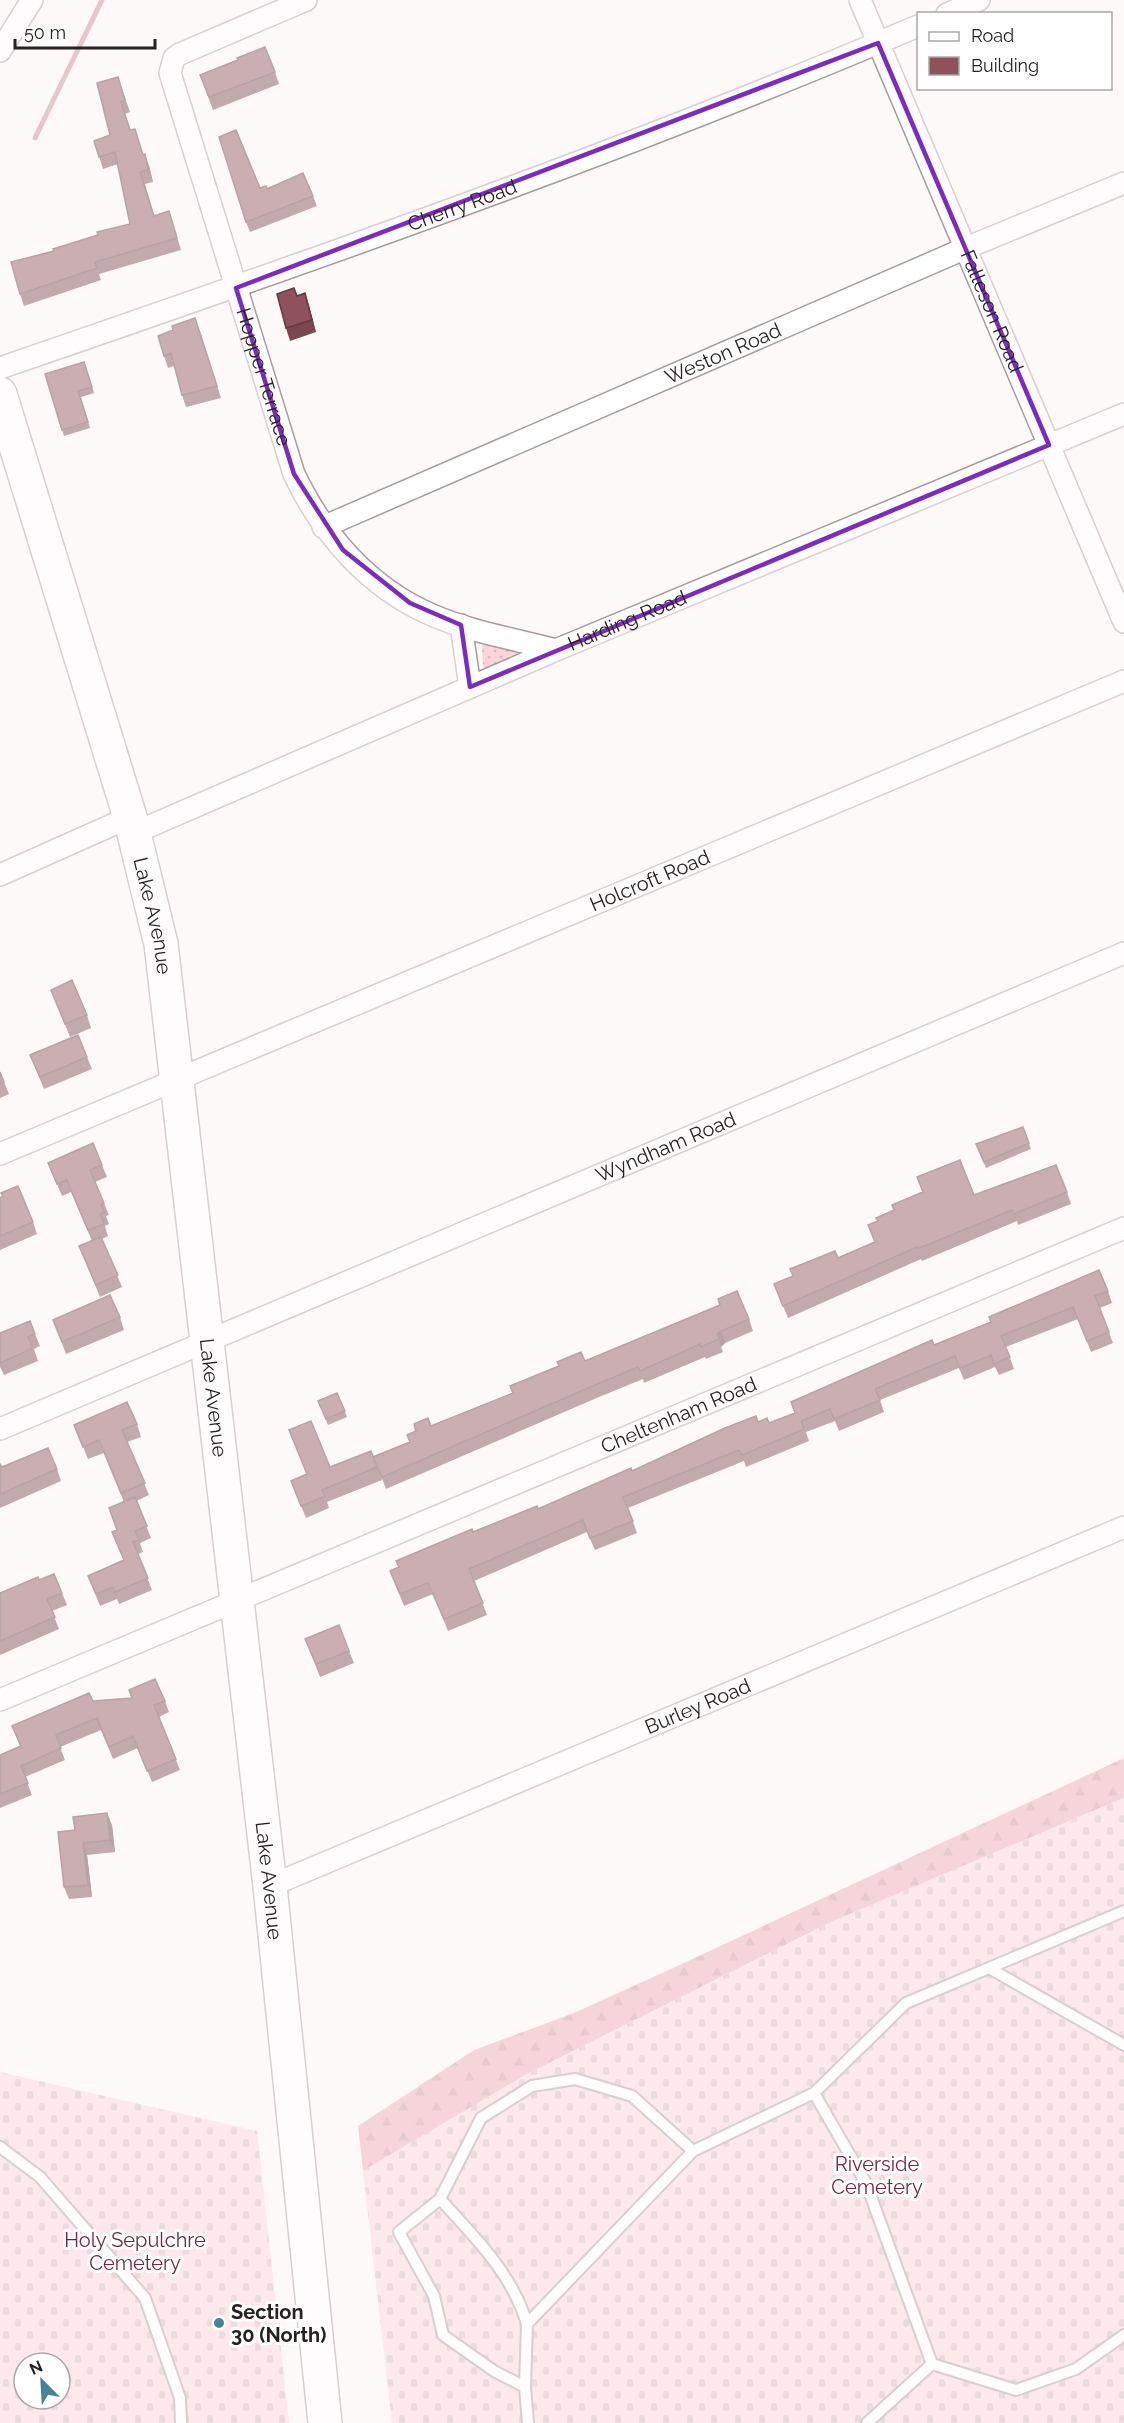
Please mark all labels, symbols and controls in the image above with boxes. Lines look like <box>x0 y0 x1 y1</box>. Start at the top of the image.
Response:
scale bar <box>15 12 154 50</box>
legend <box>917 12 1112 90</box>
text: 50 m <box>24 22 66 43</box>
text: Road <box>971 25 1014 46</box>
text: Building <box>971 55 1039 76</box>
street label: Cherry Road <box>404 174 520 236</box>
street label: Falleson Road <box>956 246 1029 376</box>
street label: Hopper Terrace <box>231 305 297 449</box>
street label: Weston Road <box>661 318 785 389</box>
street label: Harding Road <box>564 585 690 656</box>
street label: Holcroft Road <box>586 845 713 916</box>
street label: Lake Avenue <box>128 855 176 976</box>
street label: Wyndham Road <box>592 1107 739 1187</box>
street label: Lake Avenue <box>195 1337 232 1459</box>
street label: Cheltenham Road <box>597 1372 760 1458</box>
street label: Burley Road <box>641 1673 754 1739</box>
street label: Lake Avenue <box>251 1820 287 1941</box>
park label: Riverside Cemetery <box>831 2152 923 2199</box>
park label: Holy Sepulchre Cemetery <box>64 2228 206 2275</box>
place label: Section 30 (North) <box>231 2300 326 2347</box>
marker: Section 30 (North) <box>212 2316 226 2330</box>
north arrow <box>12 2351 72 2411</box>
text: N <box>27 2357 46 2379</box>

